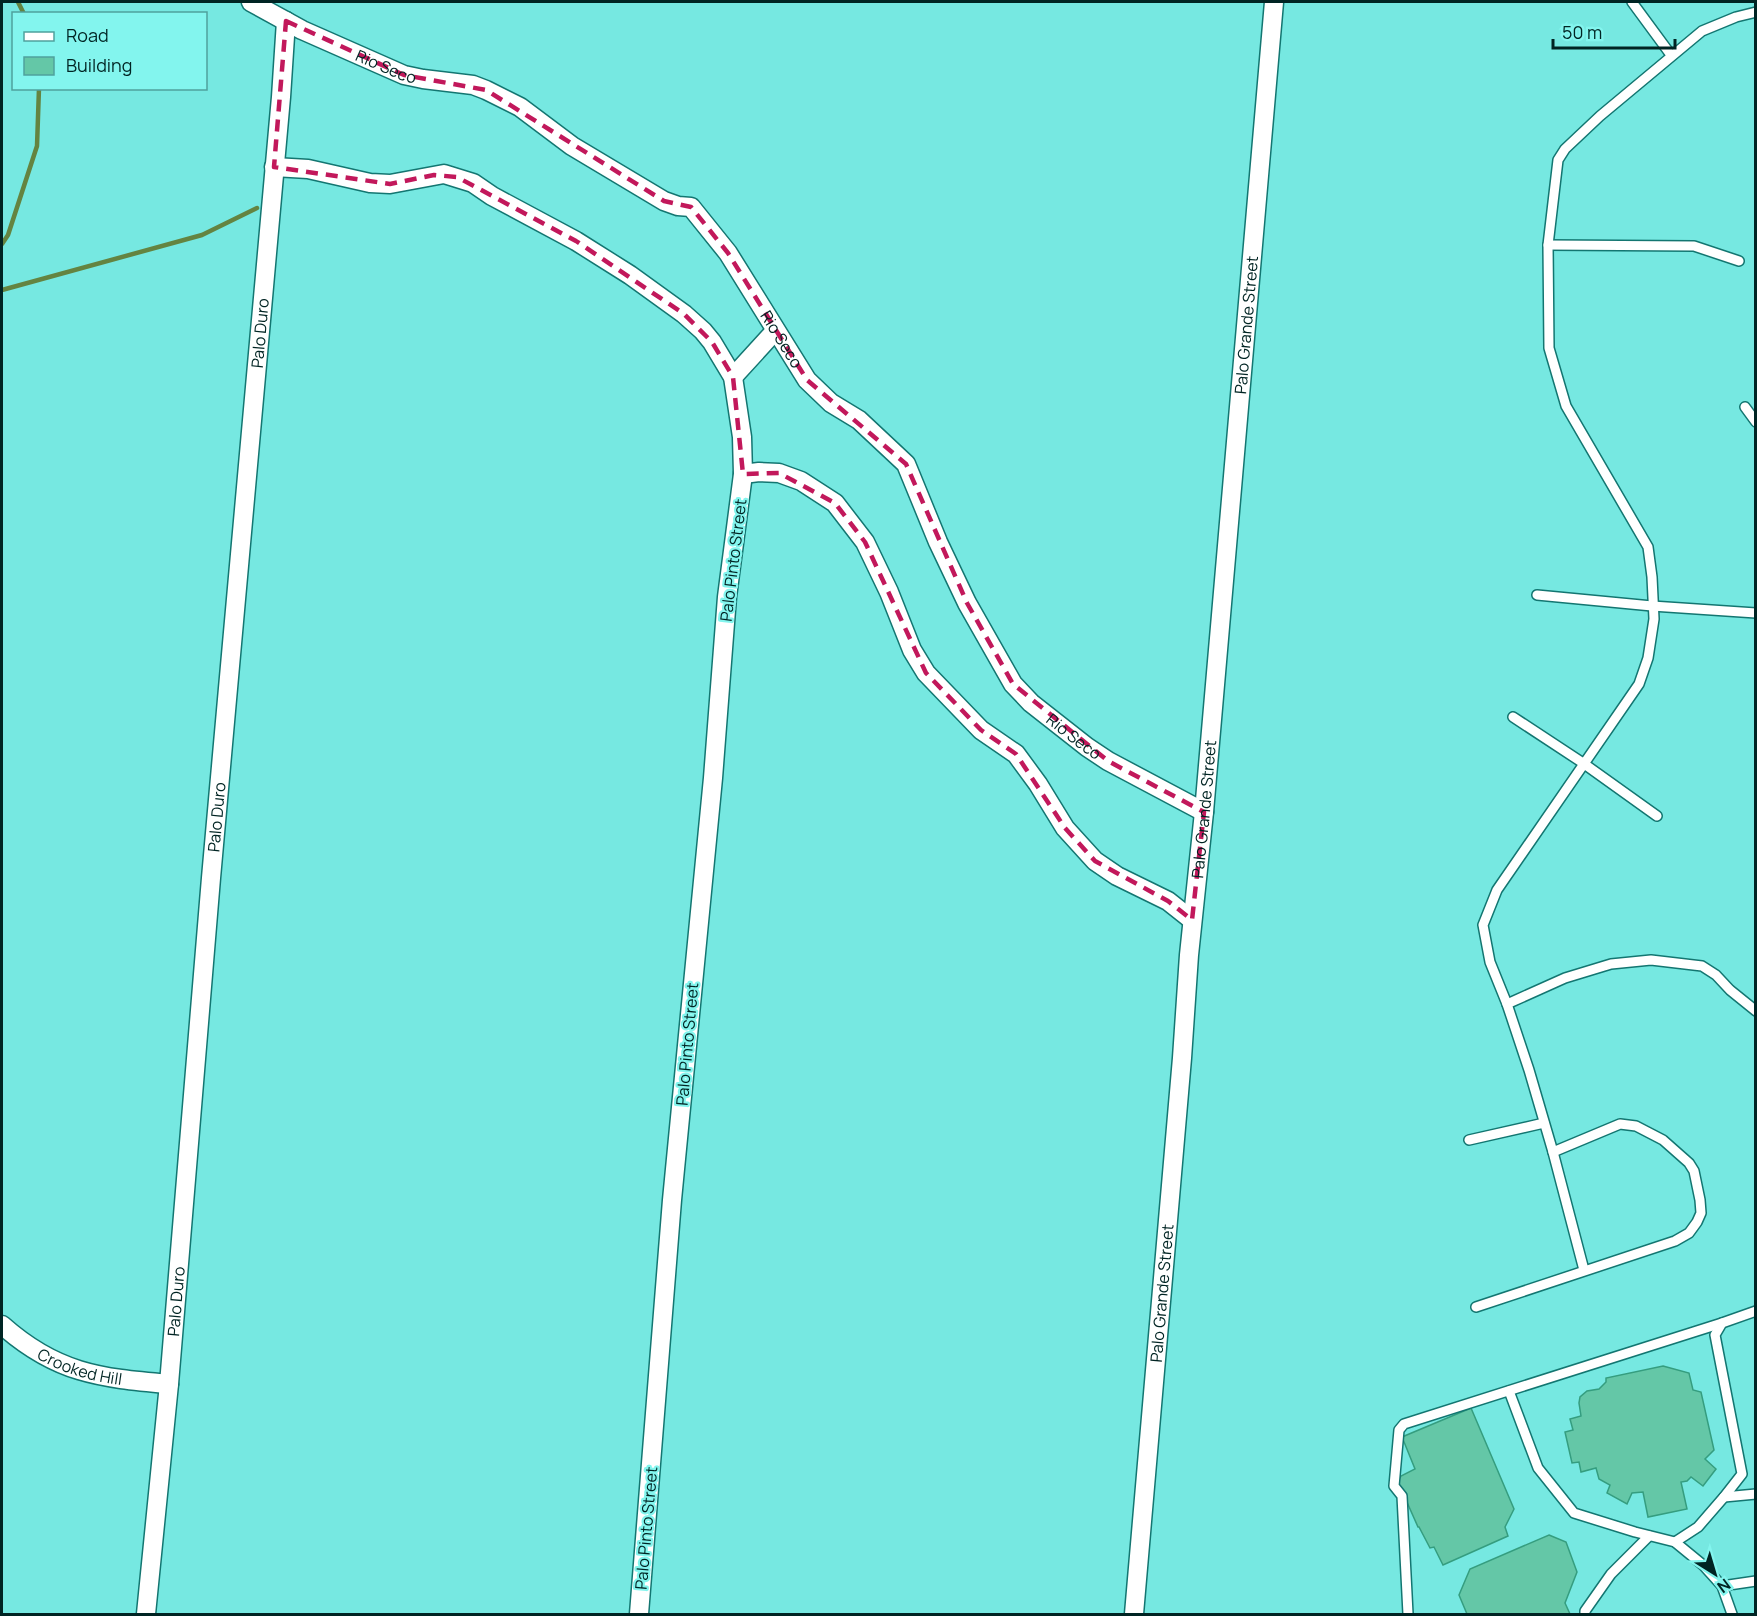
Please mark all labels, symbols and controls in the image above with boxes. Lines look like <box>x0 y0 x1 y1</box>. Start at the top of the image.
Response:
legend <box>12 12 207 90</box>
scale bar <box>1553 12 1674 50</box>
text: 50 m <box>1562 20 1602 44</box>
text: Road <box>66 23 109 47</box>
street label: Rio Seco <box>352 44 418 88</box>
text: Building <box>66 53 132 77</box>
street label: Palo Grande Street <box>1229 255 1263 395</box>
street label: Palo Duro <box>246 297 274 369</box>
street label: Rio Seco <box>755 306 808 372</box>
street label: Palo Pinto Street <box>715 498 751 622</box>
street label: Rio Seco <box>1042 708 1106 765</box>
street label: Palo Grande Street <box>1186 739 1221 879</box>
street label: Palo Duro <box>202 781 231 853</box>
street label: Palo Pinto Street <box>671 982 703 1106</box>
street label: Palo Grande Street <box>1145 1223 1179 1363</box>
street label: Palo Duro <box>162 1266 190 1337</box>
street label: Crooked Hill <box>34 1343 124 1390</box>
street label: Palo Pinto Street <box>630 1466 662 1590</box>
north arrow <box>1685 1544 1745 1604</box>
text: N <box>1713 1574 1735 1598</box>

